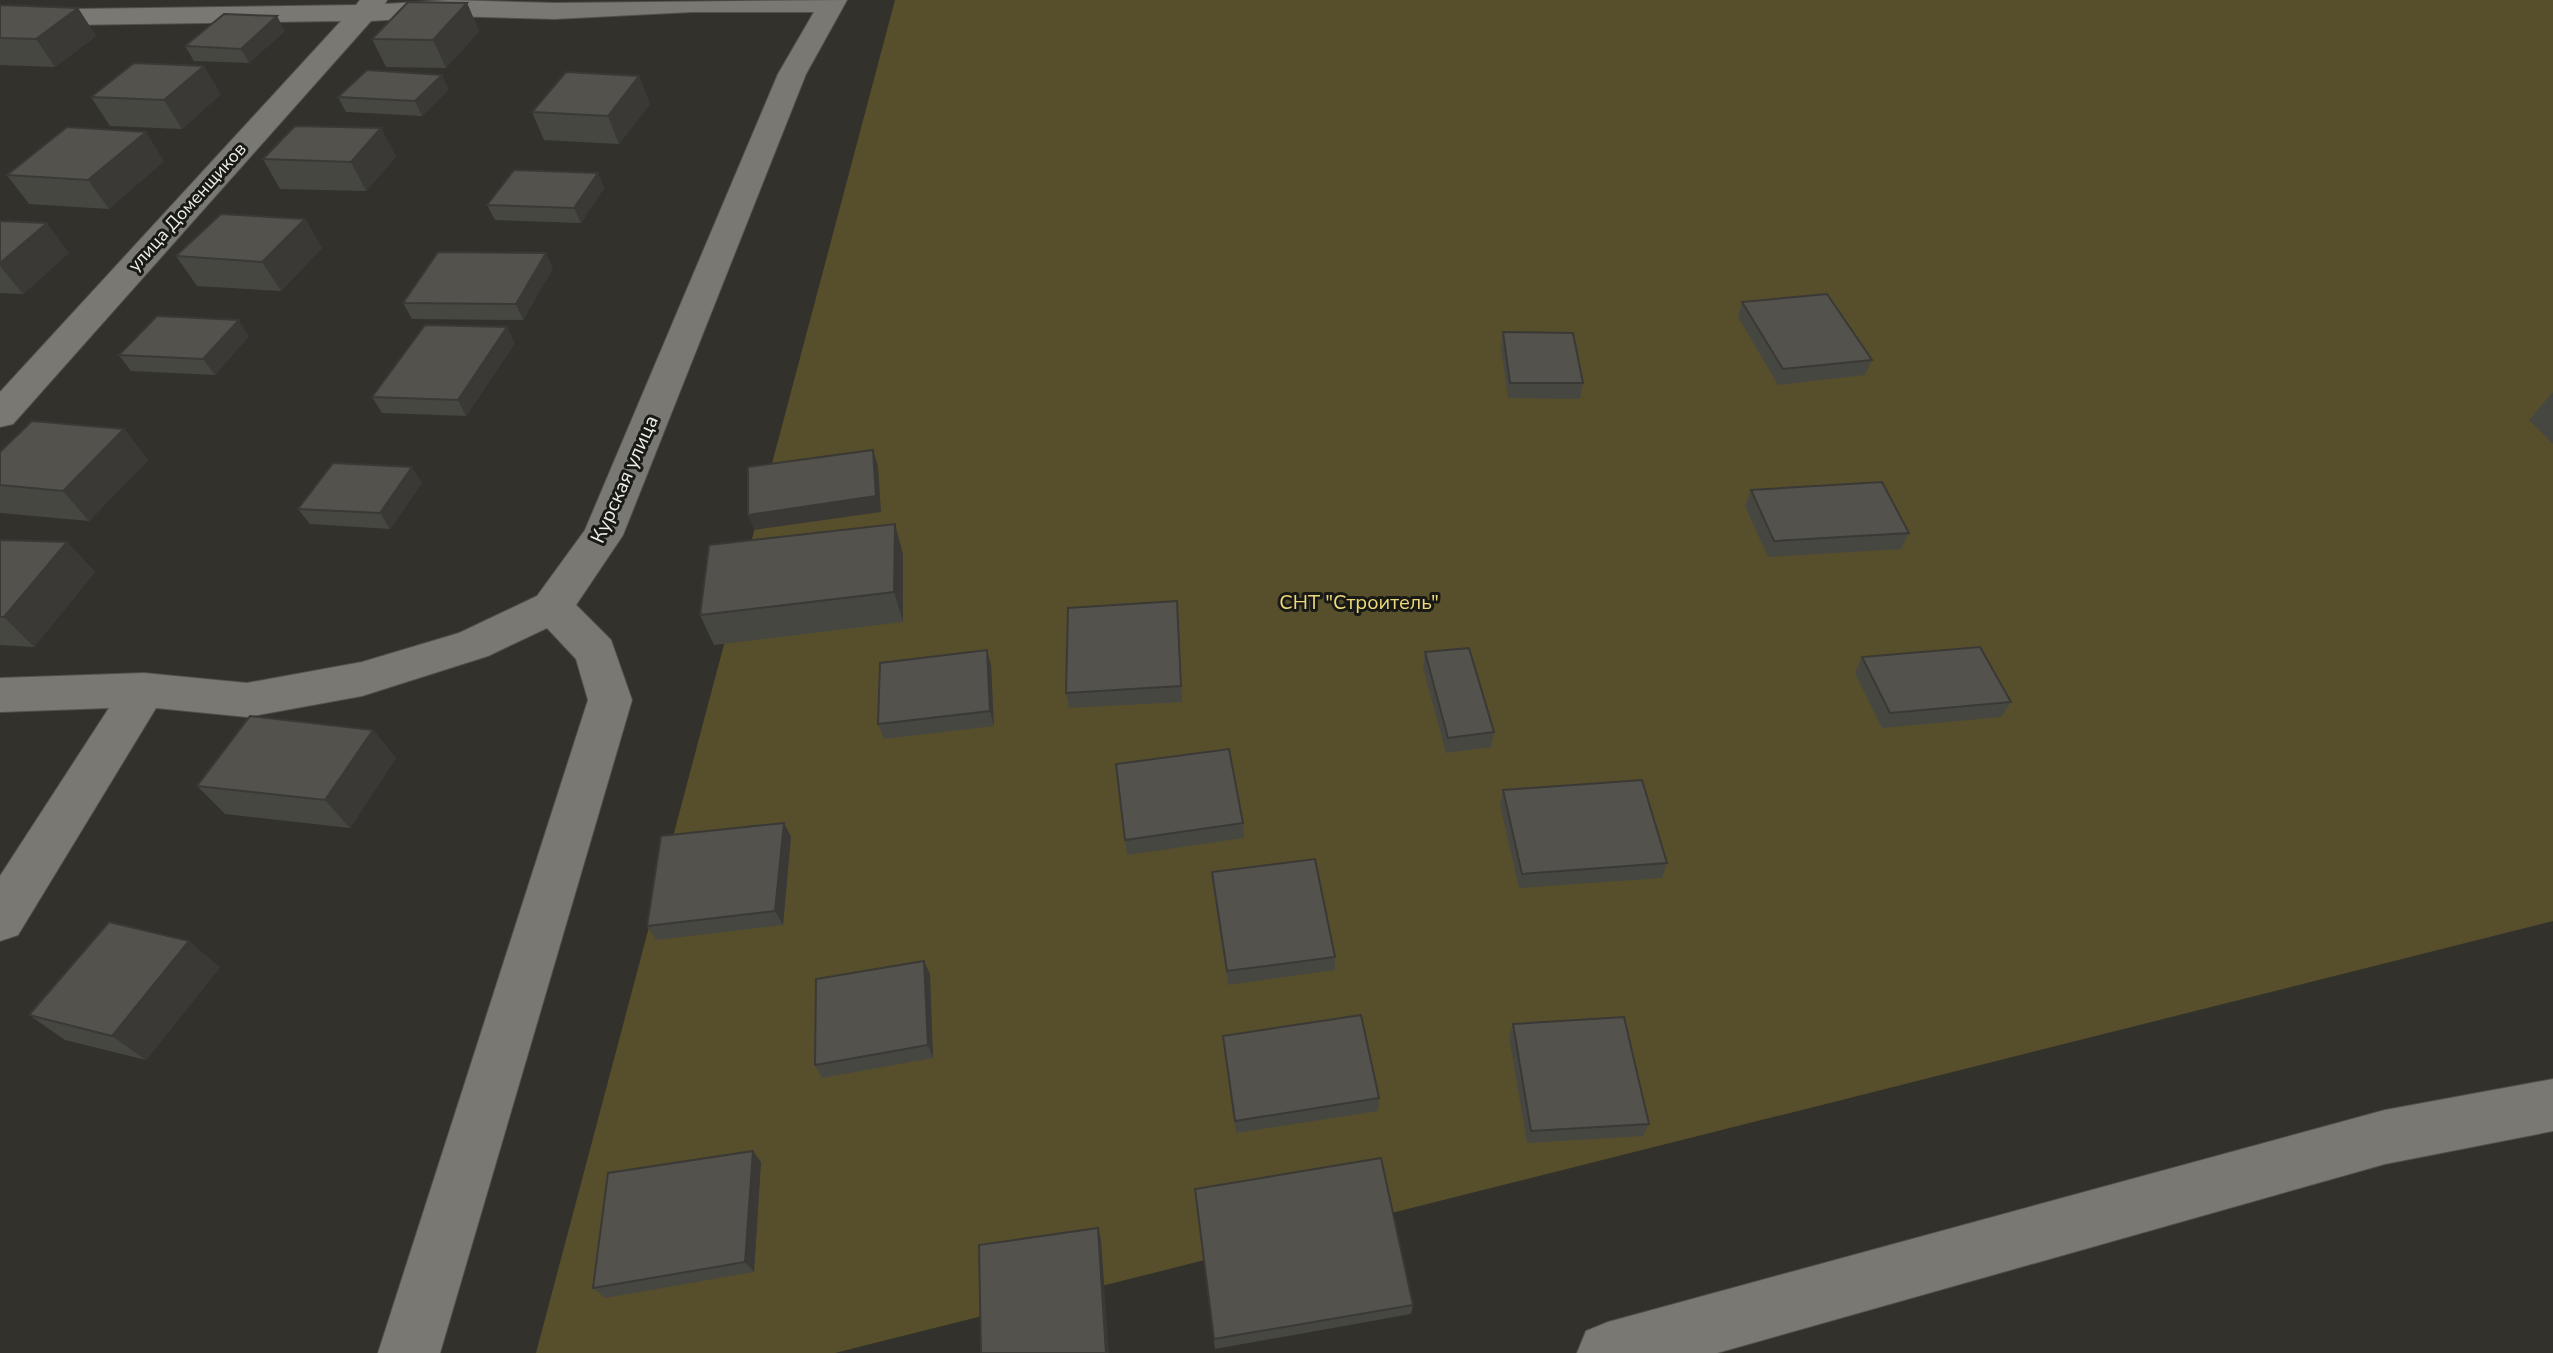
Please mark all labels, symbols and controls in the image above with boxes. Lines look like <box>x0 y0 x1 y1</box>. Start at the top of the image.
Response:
street label: улица Доменщиков <box>123 137 252 277</box>
street label: Курская улица <box>584 411 665 547</box>
park label: СНТ "Строитель" <box>1279 589 1439 616</box>

